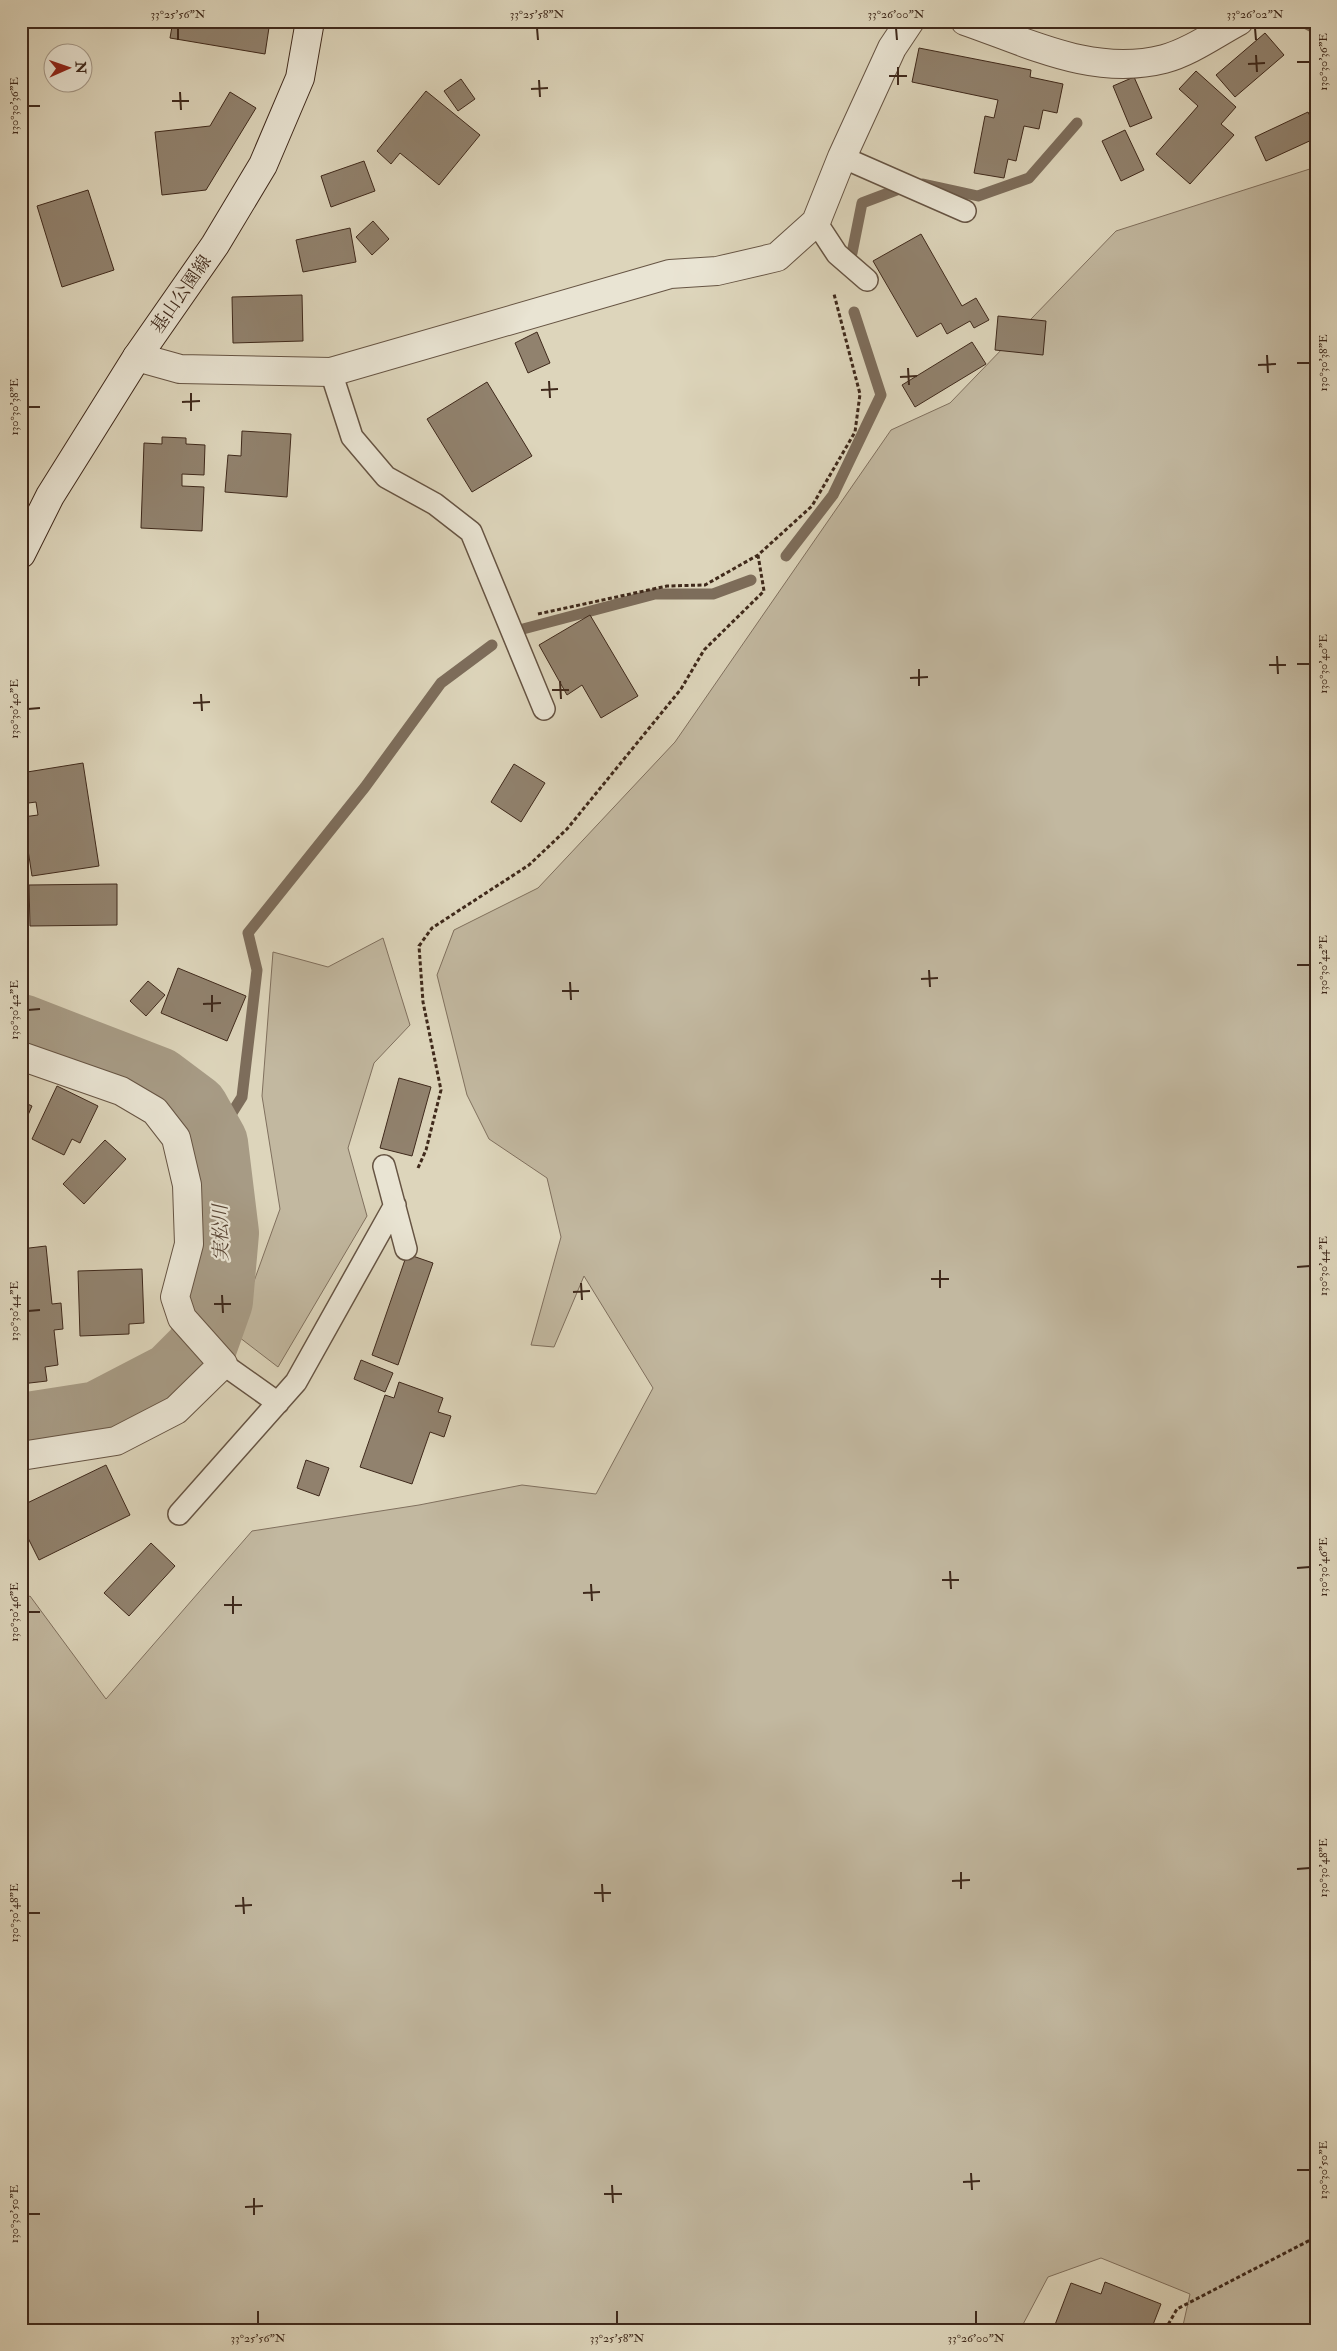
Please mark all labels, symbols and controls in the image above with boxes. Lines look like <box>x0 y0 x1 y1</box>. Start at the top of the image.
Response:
text: 33°25'56"N <box>150 7 206 22</box>
text: 33°25'58"N <box>510 7 565 22</box>
text: 33°26'00"N <box>868 7 925 22</box>
text: 33°26'02"N <box>1227 7 1284 22</box>
text: 130°30'36"E <box>1316 33 1331 91</box>
north arrow <box>42 42 92 92</box>
text: N <box>72 60 89 75</box>
text: 130°30'36"E <box>7 77 22 135</box>
street label: 基山公園線 <box>146 251 217 338</box>
text: 130°30'38"E <box>1316 334 1331 392</box>
text: 130°30'38"E <box>7 378 22 436</box>
text: 130°30'40"E <box>1316 634 1331 694</box>
text: 130°30'40"E <box>7 679 22 739</box>
text: 130°30'42"E <box>1316 935 1331 995</box>
text: 130°30'42"E <box>7 980 22 1040</box>
water label: 実松川 <box>208 1202 233 1262</box>
text: 130°30'44"E <box>1316 1236 1331 1296</box>
text: 130°30'44"E <box>7 1281 22 1341</box>
text: 130°30'46"E <box>1316 1537 1331 1597</box>
text: 130°30'46"E <box>7 1582 22 1642</box>
text: 130°30'48"E <box>1316 1838 1331 1898</box>
text: 130°30'48"E <box>7 1883 22 1943</box>
text: 130°30'50"E <box>1316 2140 1331 2199</box>
text: 130°30'50"E <box>7 2184 22 2243</box>
text: 33°25'56"N <box>230 2331 286 2346</box>
text: 33°25'58"N <box>590 2331 645 2346</box>
text: 33°26'00"N <box>948 2331 1005 2346</box>

